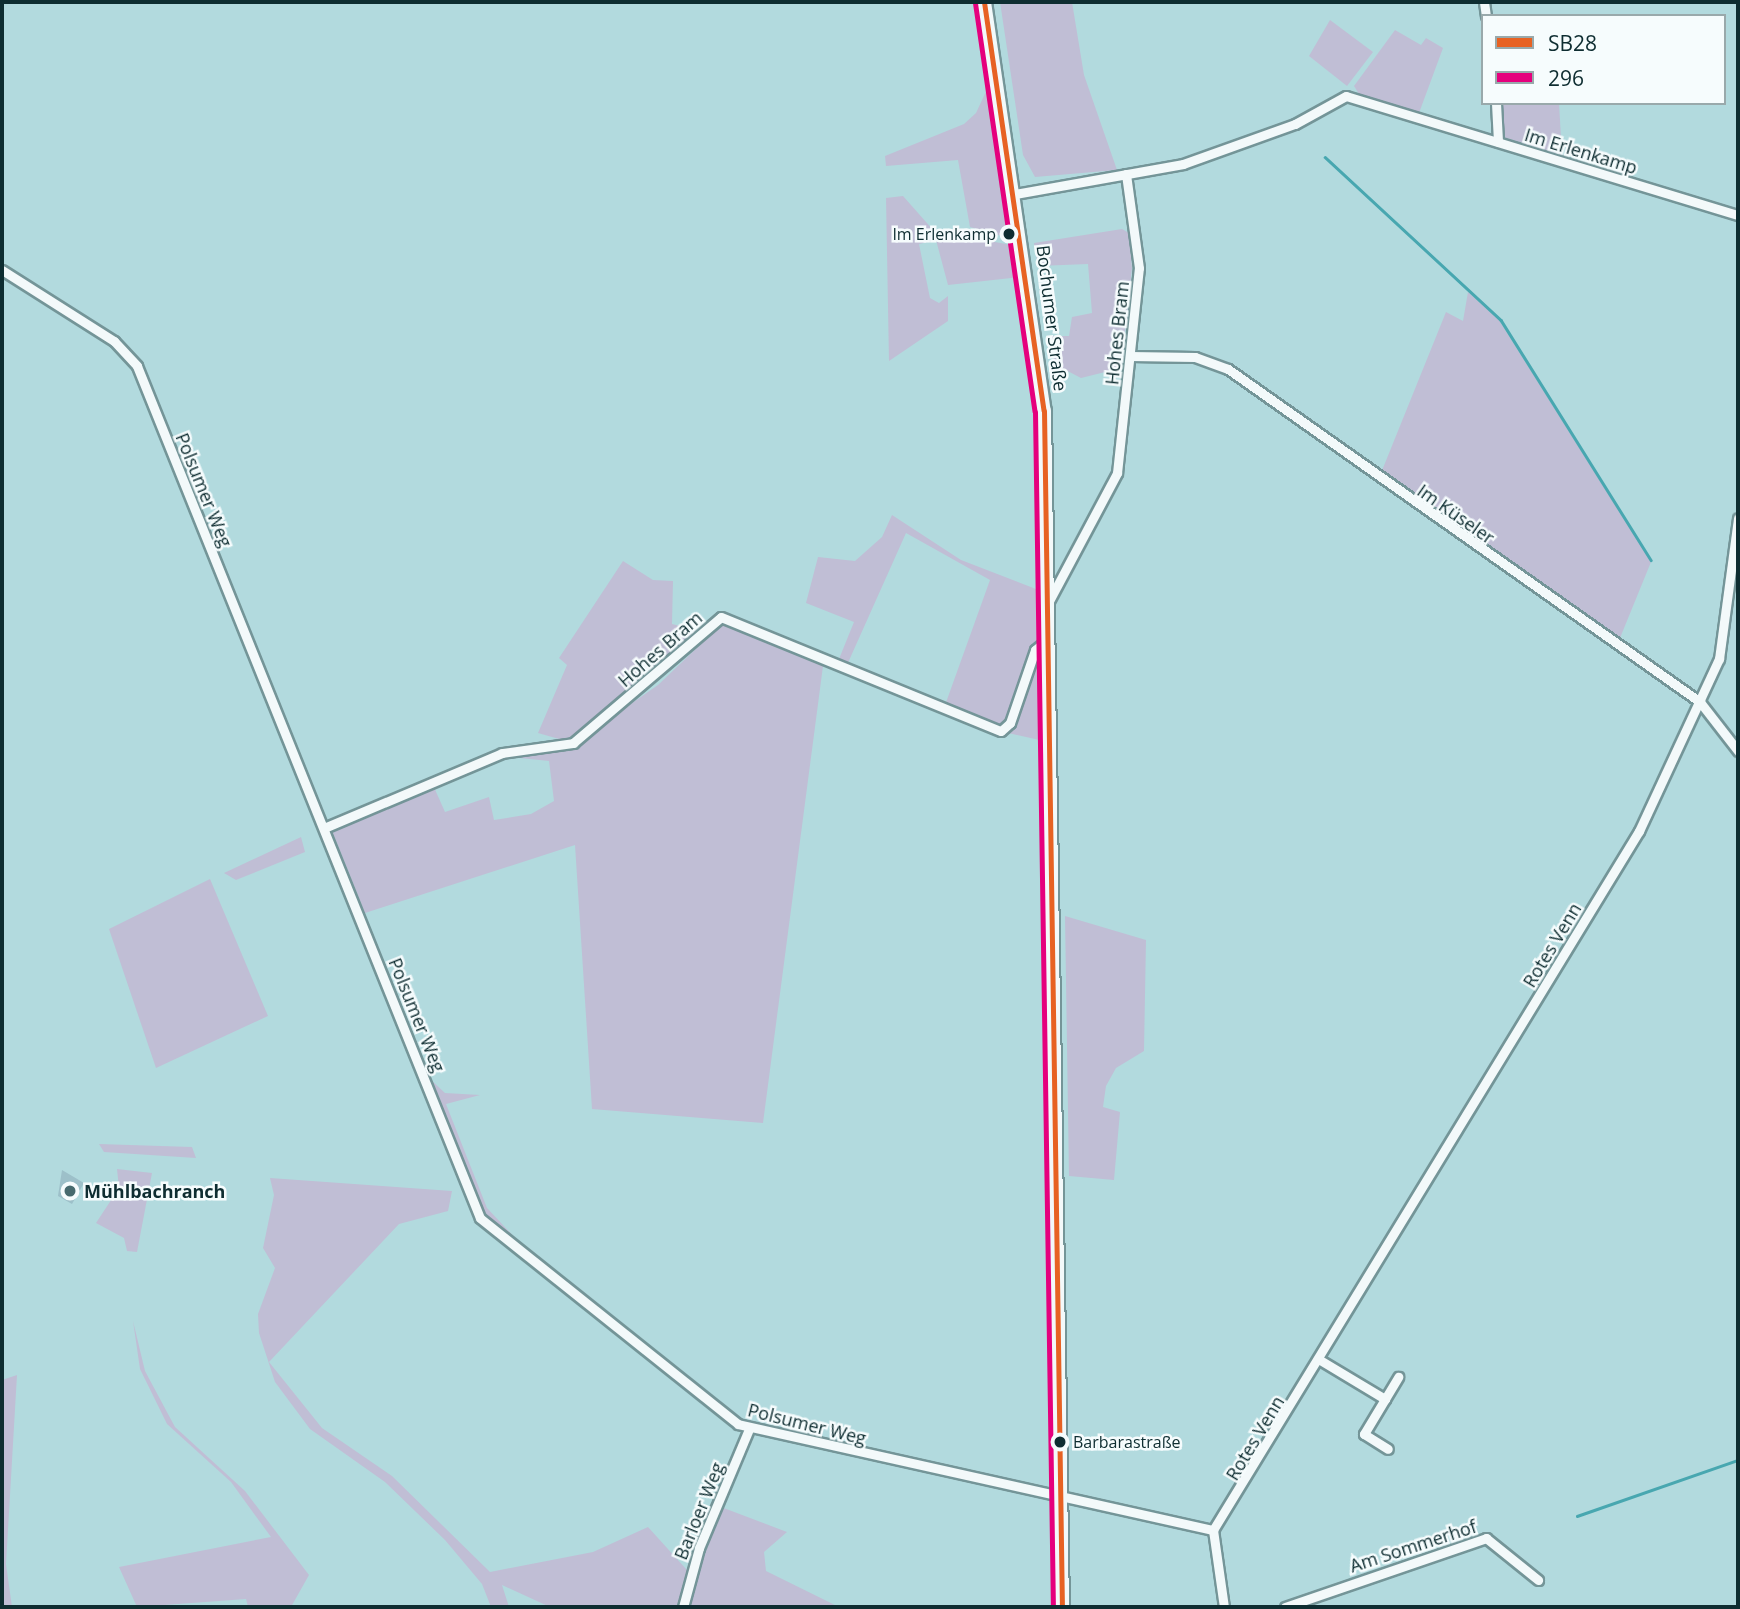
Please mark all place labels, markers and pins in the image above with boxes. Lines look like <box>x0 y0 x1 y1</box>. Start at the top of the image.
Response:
place label: Im Erlenkamp <box>892 224 996 244</box>
marker: Im Erlenkamp <box>1002 227 1016 241</box>
place label: Mühlbachranch <box>84 1180 225 1202</box>
marker: Mühlbachranch <box>62 1183 78 1199</box>
place label: Barbarastraße <box>1073 1432 1181 1452</box>
marker: Barbarastraße <box>1053 1435 1067 1449</box>

